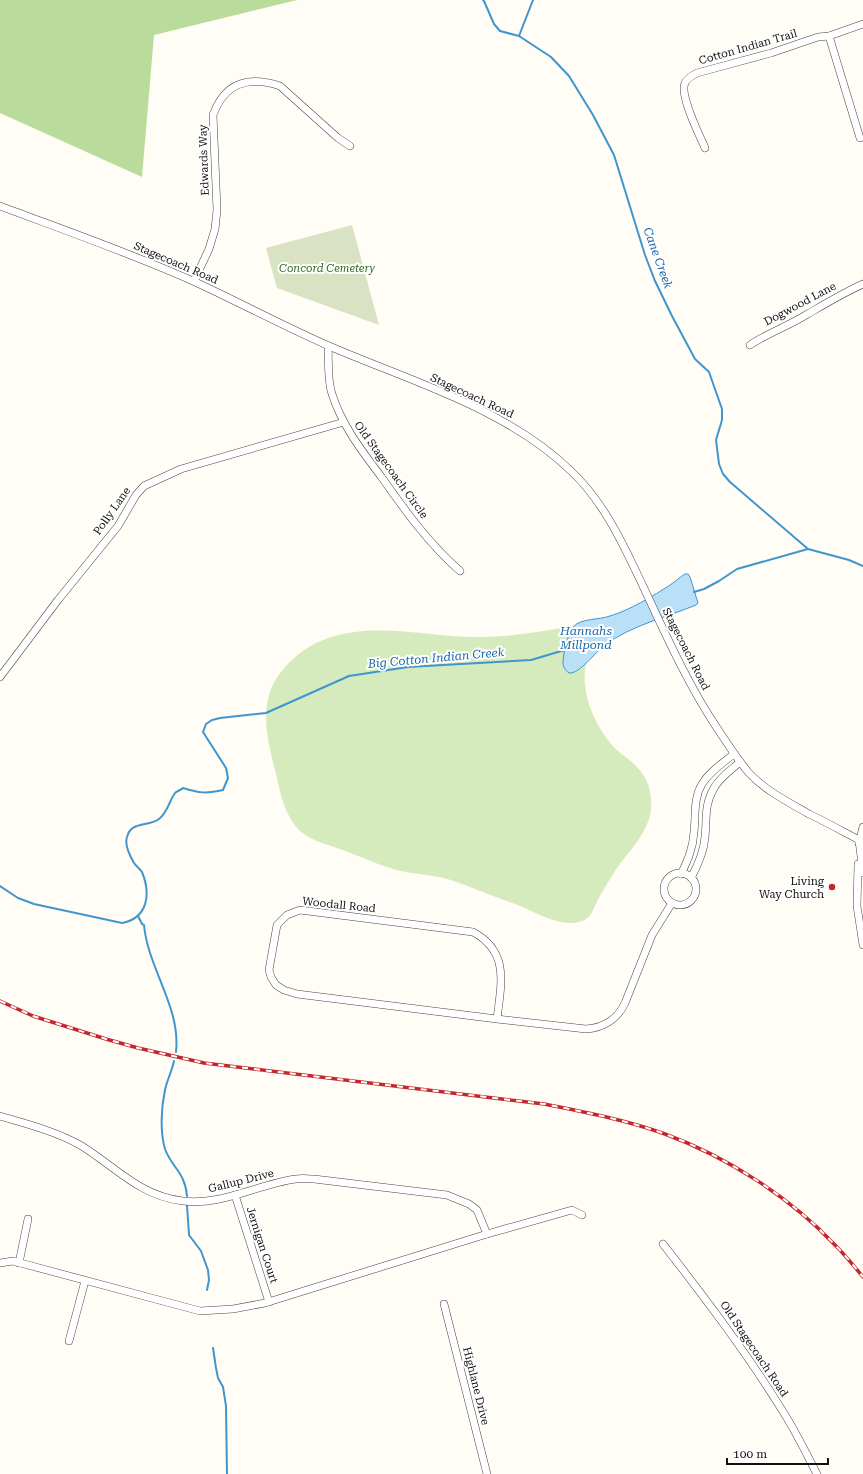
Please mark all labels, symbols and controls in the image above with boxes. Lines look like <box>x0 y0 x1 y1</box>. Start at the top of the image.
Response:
street label: Cotton Indian Trail <box>697 27 799 67</box>
street label: Edwards Way <box>196 124 212 196</box>
water label: Cane Creek <box>640 226 676 291</box>
street label: Stagecoach Road <box>132 239 220 287</box>
park label: Concord Cemetery <box>279 262 375 275</box>
street label: Dogwood Lane <box>762 280 838 328</box>
street label: Stagecoach Road <box>428 371 516 421</box>
street label: Old Stagecoach Circle <box>351 419 431 521</box>
street label: Polly Lane <box>91 484 133 538</box>
street label: Stagecoach Road <box>660 606 712 692</box>
water label: Hannahs Millpond <box>559 624 613 652</box>
water label: Big Cotton Indian Creek <box>366 645 505 671</box>
place label: Living Way Church <box>759 875 825 901</box>
marker: Living Way Church <box>827 882 837 892</box>
street label: Woodall Road <box>302 895 376 915</box>
street label: Gallup Drive <box>207 1167 275 1195</box>
street label: Jernigan Court <box>244 1205 280 1285</box>
street label: Old Stagecoach Road <box>717 1299 791 1399</box>
street label: Highlane Drive <box>460 1346 492 1426</box>
scale bar <box>727 1440 828 1466</box>
text: 100 m <box>733 1447 767 1461</box>

